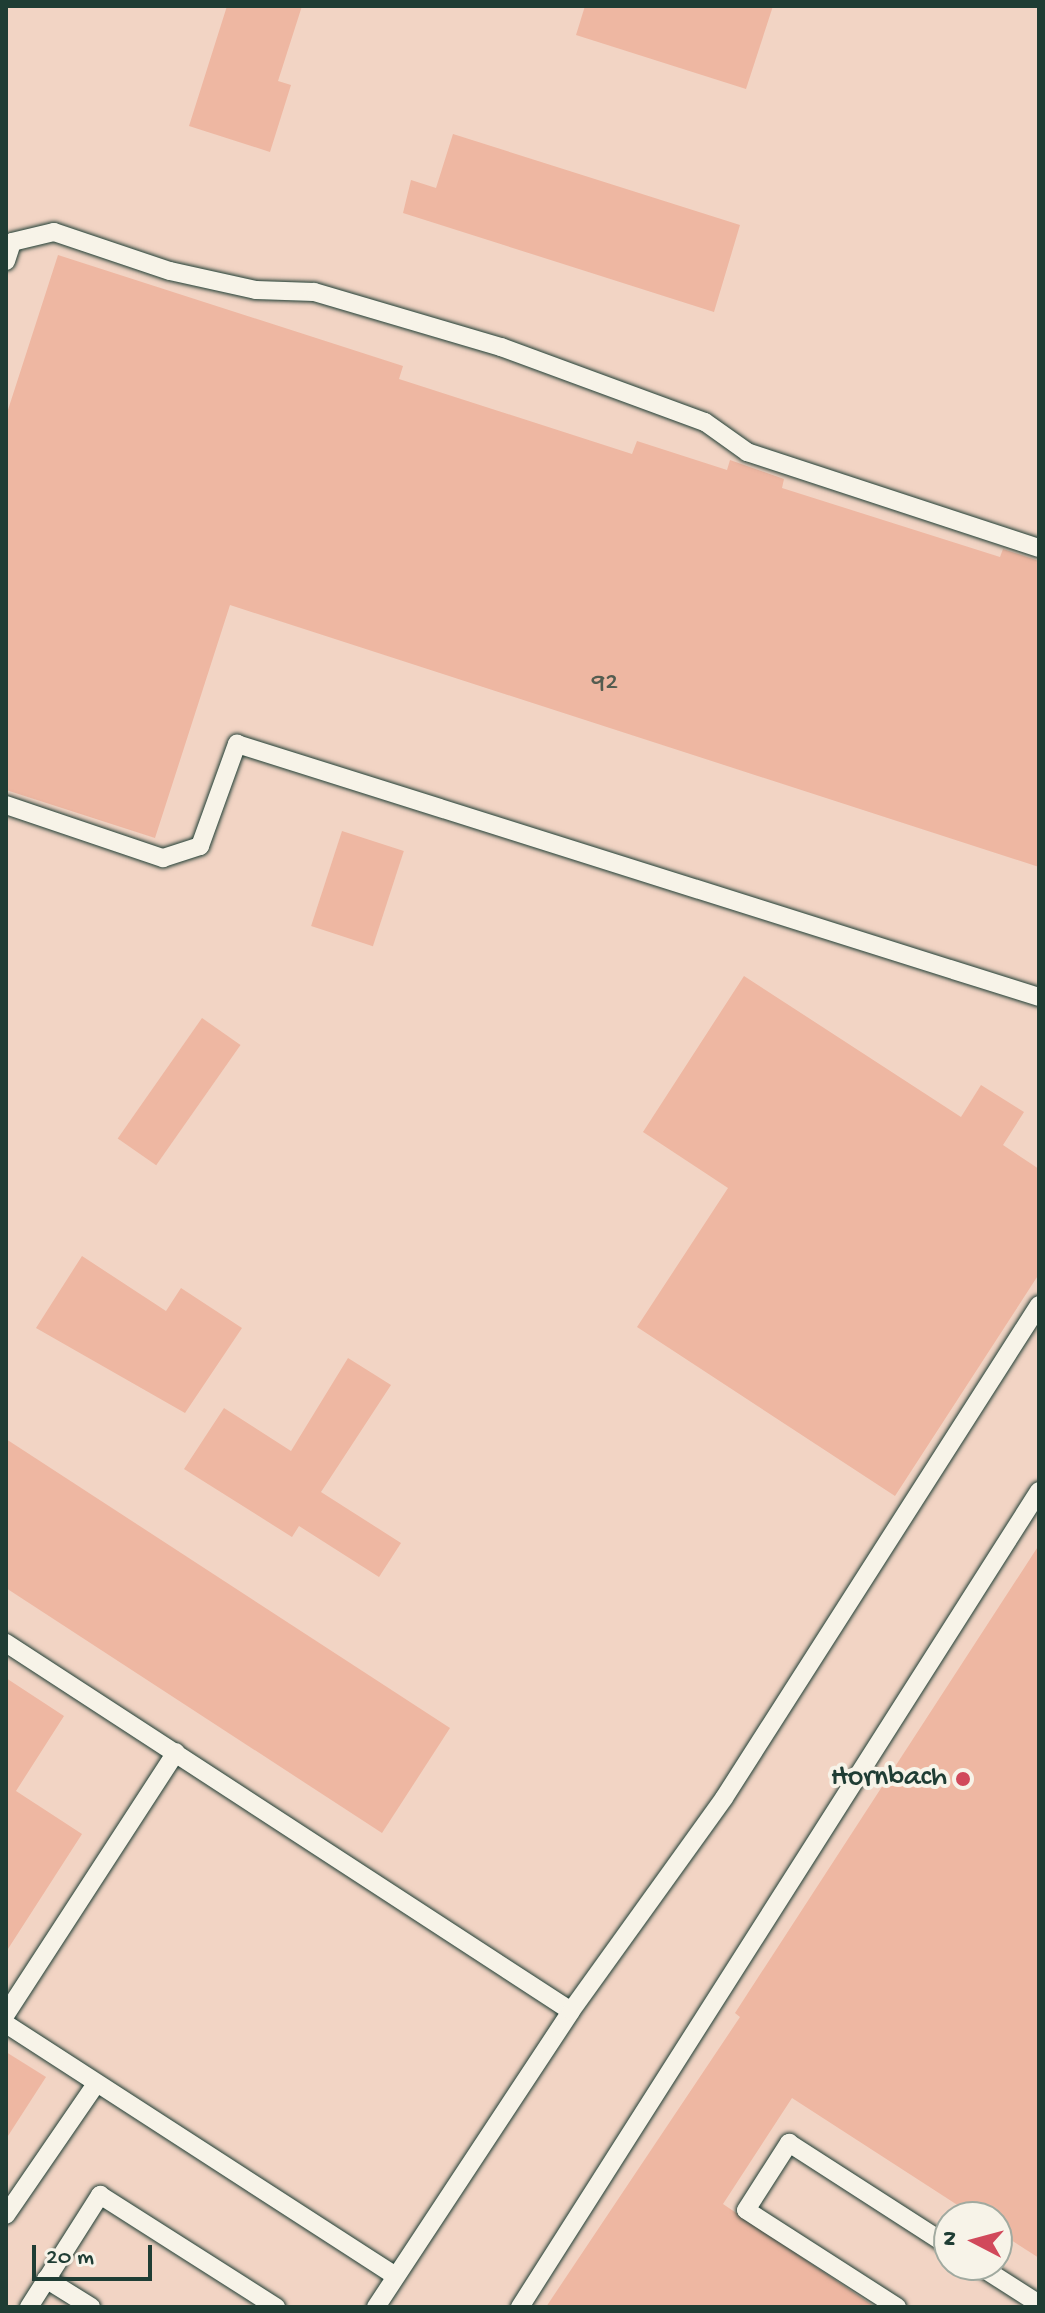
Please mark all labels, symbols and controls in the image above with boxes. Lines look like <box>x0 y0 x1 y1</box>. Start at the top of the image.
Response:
house number: 92 <box>592 668 618 700</box>
place label: Hornbach <box>831 1761 947 1797</box>
marker: Hornbach <box>954 1770 972 1788</box>
north arrow <box>933 2201 1013 2281</box>
scale bar <box>36 2229 156 2279</box>
text: N <box>937 2230 965 2247</box>
text: 20 m <box>46 2244 94 2273</box>

